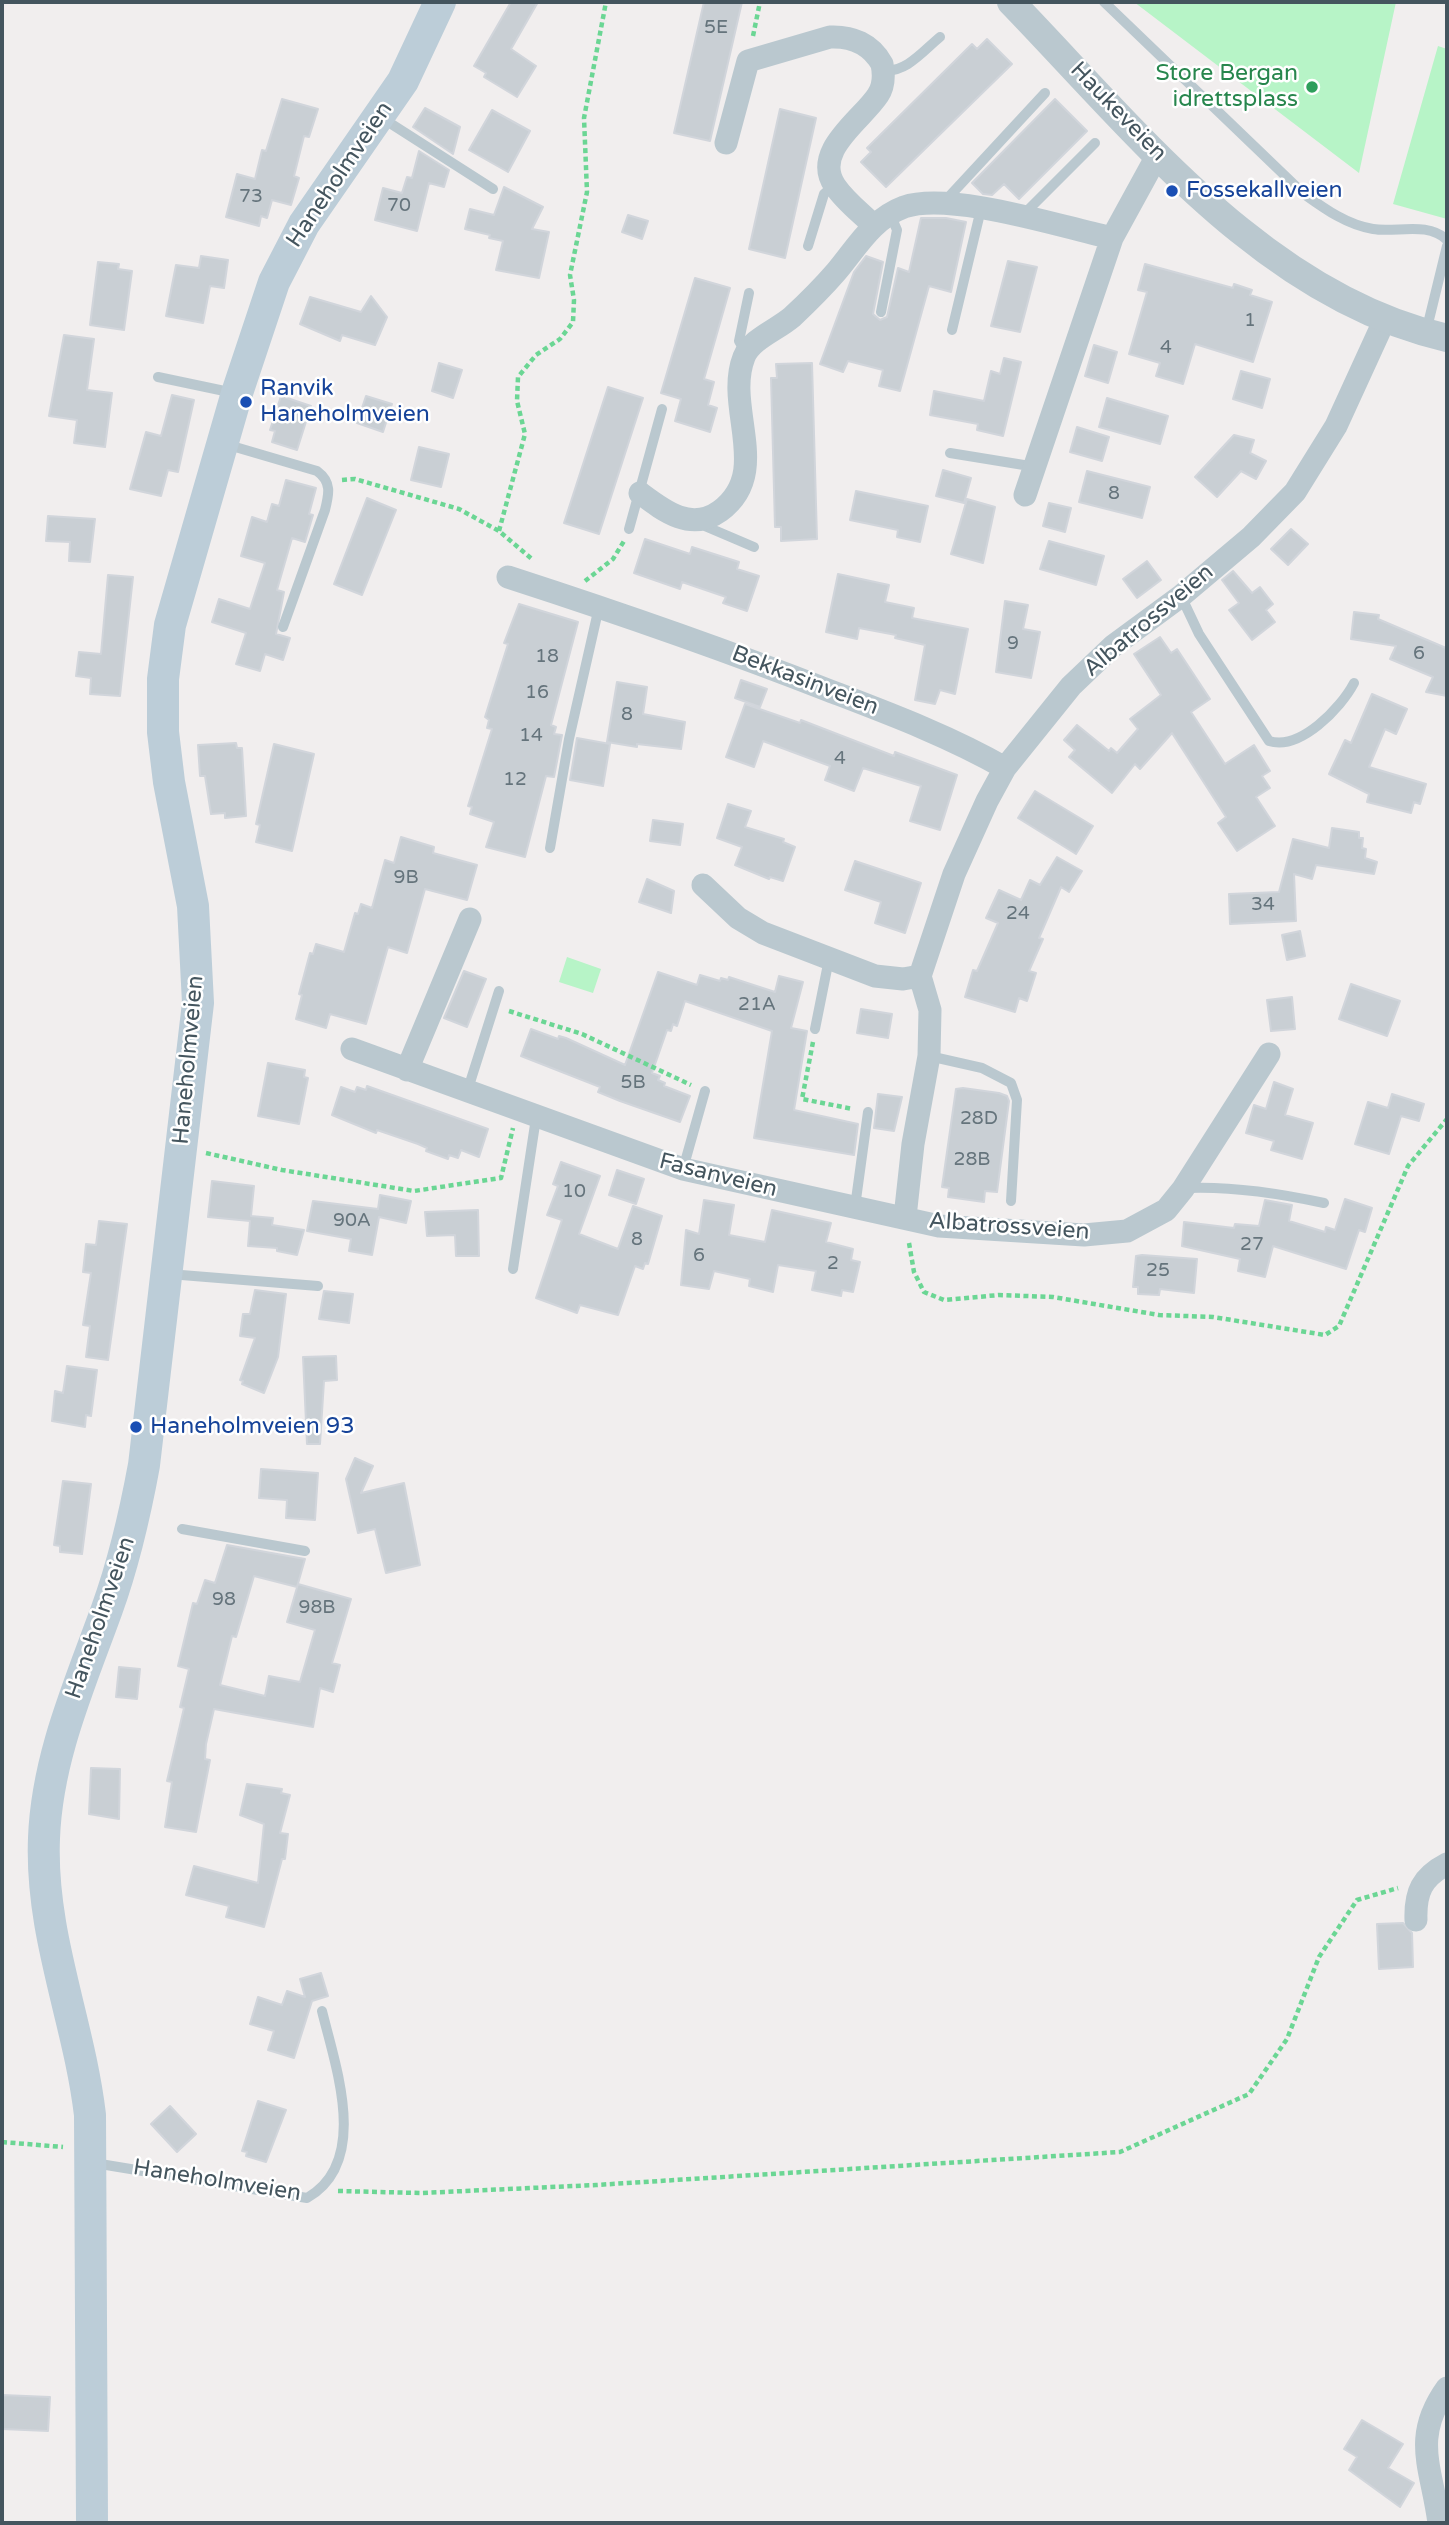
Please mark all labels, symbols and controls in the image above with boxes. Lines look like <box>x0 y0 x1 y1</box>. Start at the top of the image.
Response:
house number: 5E <box>704 17 728 39</box>
street label: Haukeveien <box>1064 57 1172 167</box>
place label: Store Bergan idrettsplass <box>1156 60 1298 114</box>
marker: Store Bergan idrettsplass <box>1304 79 1320 95</box>
street label: Haneholmveien <box>281 97 399 253</box>
place label: Fossekallveien <box>1186 177 1343 205</box>
marker: Fossekallveien <box>1164 183 1180 199</box>
house number: 73 <box>239 186 263 208</box>
house number: 70 <box>387 195 411 217</box>
house number: 1 <box>1244 310 1256 332</box>
house number: 4 <box>1160 337 1172 359</box>
place label: Ranvik Haneholmveien <box>260 375 430 429</box>
marker: Ranvik Haneholmveien <box>238 394 254 410</box>
house number: 8 <box>1108 483 1120 505</box>
street label: Albatrossveien <box>1078 559 1220 683</box>
house number: 9 <box>1007 633 1019 655</box>
street label: Bekkasinveien <box>728 640 882 722</box>
house number: 6 <box>1413 643 1425 665</box>
house number: 18 <box>535 646 559 668</box>
house number: 16 <box>525 682 549 704</box>
house number: 8 <box>621 704 633 726</box>
house number: 14 <box>519 725 543 747</box>
house number: 4 <box>834 748 846 770</box>
house number: 12 <box>503 769 527 791</box>
house number: 9B <box>393 867 419 889</box>
house number: 34 <box>1251 894 1275 916</box>
house number: 24 <box>1006 903 1030 925</box>
street label: Haneholmveien <box>168 974 210 1146</box>
house number: 21A <box>738 994 776 1016</box>
house number: 5B <box>620 1072 646 1094</box>
house number: 28D <box>960 1108 998 1130</box>
street label: Fasanveien <box>656 1148 780 1204</box>
house number: 28B <box>953 1149 991 1171</box>
house number: 10 <box>562 1181 586 1203</box>
street label: Albatrossveien <box>928 1208 1090 1246</box>
house number: 90A <box>333 1210 371 1232</box>
house number: 8 <box>631 1229 643 1251</box>
house number: 27 <box>1240 1234 1264 1256</box>
house number: 6 <box>693 1245 705 1267</box>
house number: 2 <box>827 1253 839 1275</box>
house number: 25 <box>1146 1260 1170 1282</box>
place label: Haneholmveien 93 <box>150 1413 355 1441</box>
marker: Haneholmveien 93 <box>128 1419 144 1435</box>
street label: Haneholmveien <box>60 1533 142 1703</box>
house number: 98 <box>212 1589 236 1611</box>
house number: 98B <box>298 1597 336 1619</box>
street label: Haneholmveien <box>131 2154 303 2208</box>

